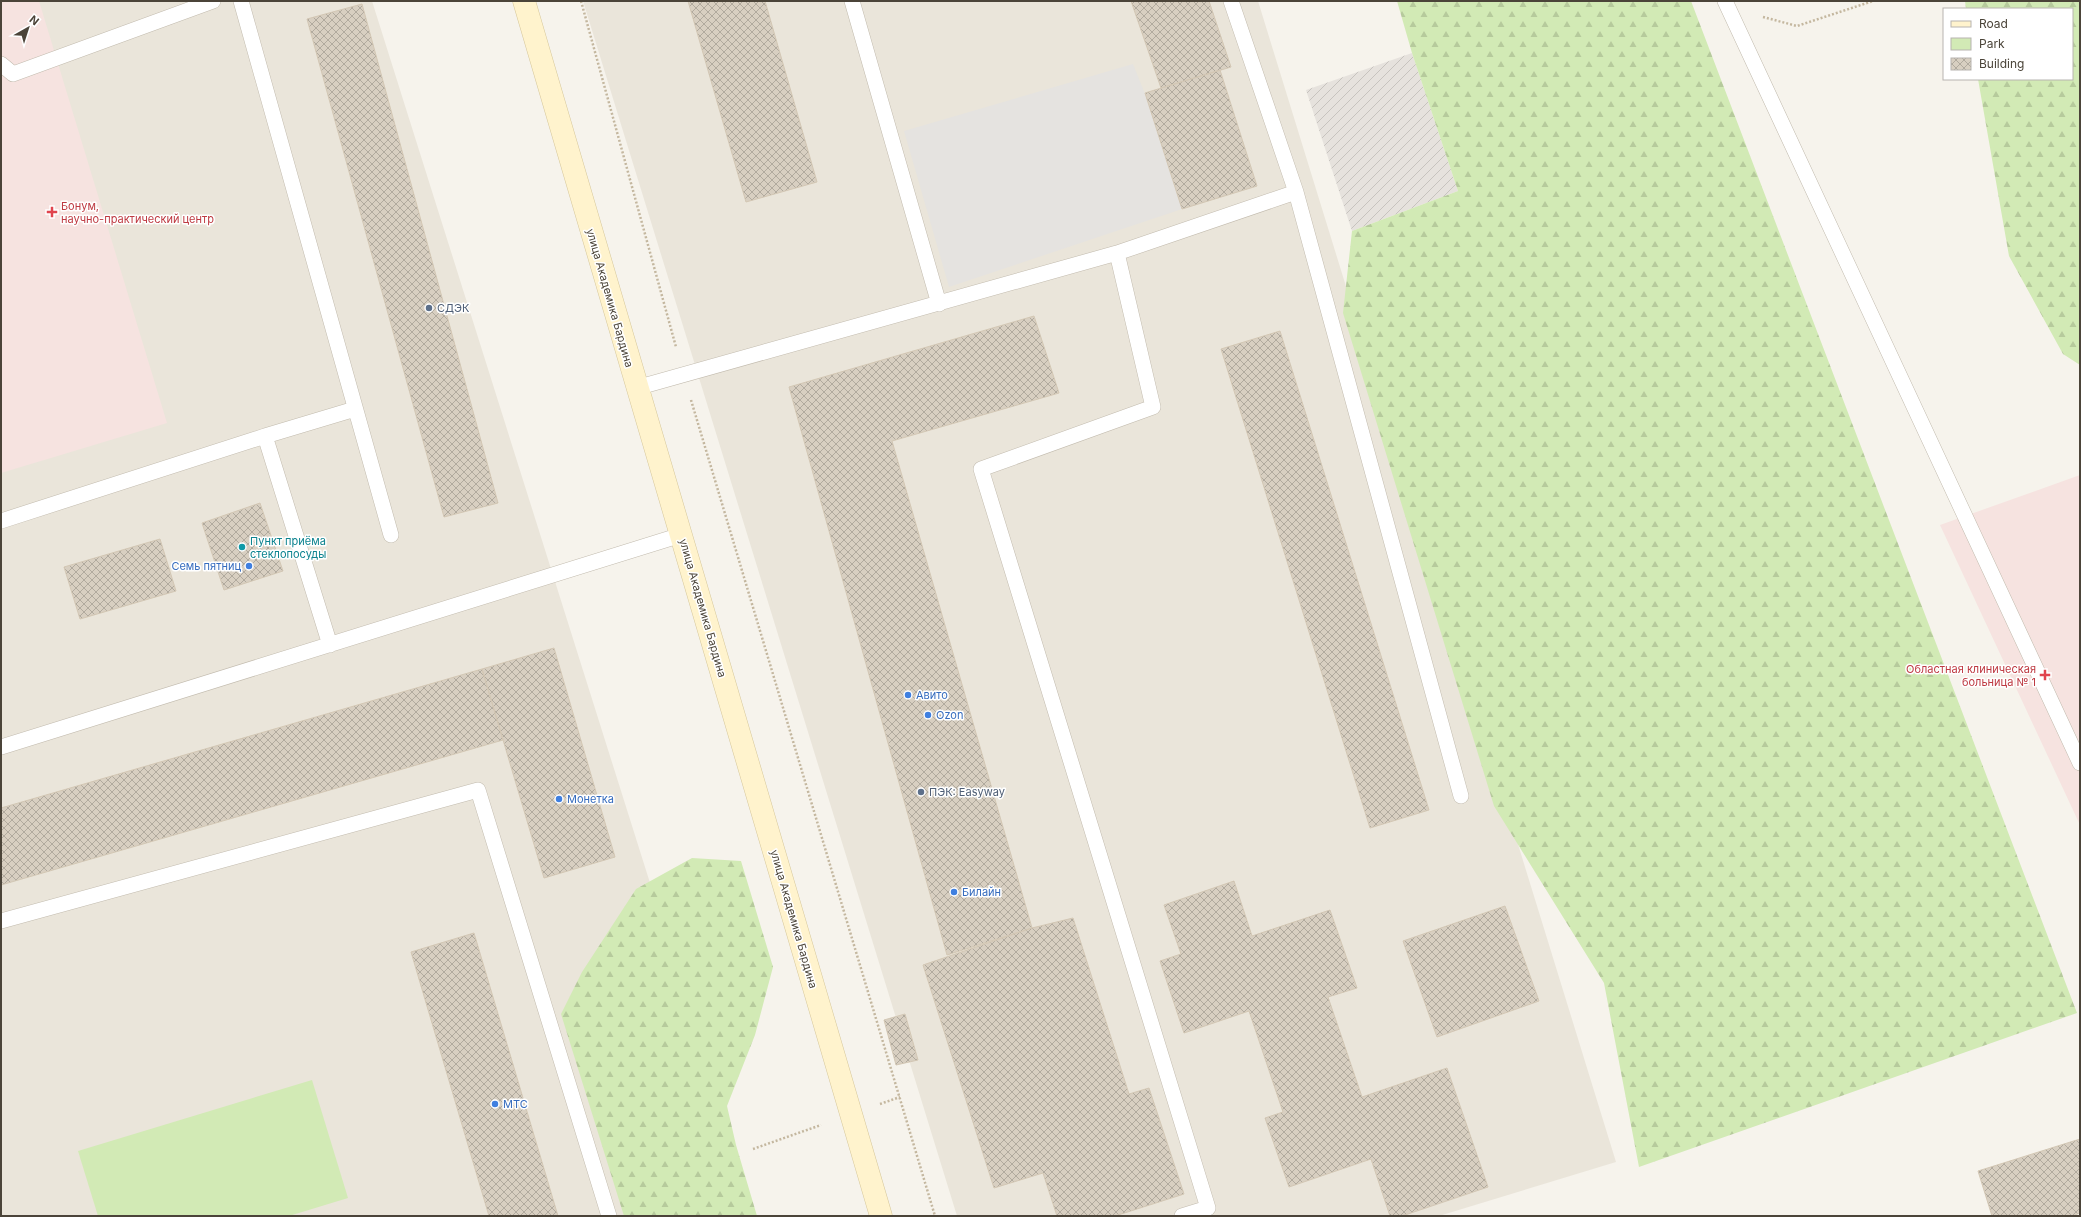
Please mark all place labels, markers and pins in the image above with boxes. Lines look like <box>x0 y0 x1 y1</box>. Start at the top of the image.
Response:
place label: Бонум, научно-практический центр <box>61 199 214 226</box>
marker: Бонум, научно-практический центр <box>46 206 58 218</box>
place label: СДЭК <box>437 301 470 315</box>
marker: СДЭК <box>424 303 434 313</box>
place label: Пункт приёма стеклопосуды <box>250 534 326 561</box>
marker: Пункт приёма стеклопосуды <box>237 542 247 552</box>
place label: Семь пятниц <box>171 559 241 573</box>
marker: Семь пятниц <box>244 561 254 571</box>
place label: Областная клиническая больница № 1 <box>1906 662 2036 689</box>
marker: Областная клиническая больница № 1 <box>2039 669 2051 681</box>
place label: Авито <box>916 688 948 702</box>
marker: Авито <box>903 690 913 700</box>
place label: Ozon <box>936 708 963 722</box>
marker: Ozon <box>923 710 933 720</box>
place label: ПЭК: Easyway <box>929 785 1005 799</box>
marker: ПЭК: Easyway <box>916 787 926 797</box>
place label: Монетка <box>567 792 614 806</box>
marker: Монетка <box>554 794 564 804</box>
place label: Билайн <box>962 885 1001 899</box>
marker: Билайн <box>949 887 959 897</box>
place label: МТС <box>503 1097 528 1111</box>
marker: МТС <box>490 1099 500 1109</box>

